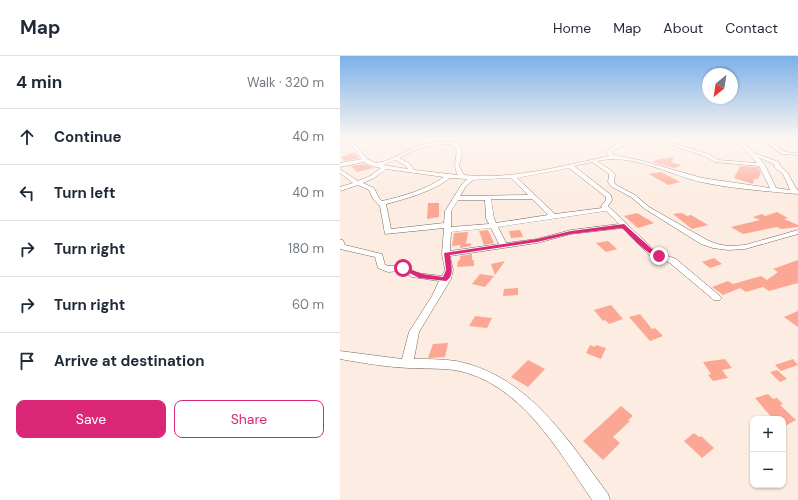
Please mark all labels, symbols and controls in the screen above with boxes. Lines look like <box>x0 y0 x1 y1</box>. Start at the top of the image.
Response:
text: Map <box>20 15 60 40</box>
text: Home <box>553 19 591 37</box>
text: Map <box>613 19 641 37</box>
text: About <box>663 19 703 37</box>
text: Contact <box>725 19 778 37</box>
north arrow <box>702 68 738 104</box>
text: 4 min <box>16 71 62 93</box>
text: Walk · 320 m <box>247 74 324 91</box>
icon: ahead <box>16 126 38 148</box>
text: Continue <box>54 127 122 147</box>
text: 40 m <box>292 128 324 145</box>
icon: left <box>16 182 38 204</box>
text: Turn left <box>54 183 115 203</box>
text: 40 m <box>292 184 324 201</box>
icon: right <box>16 238 38 260</box>
text: Turn right <box>54 239 125 259</box>
text: 180 m <box>288 240 324 257</box>
route end <box>650 247 668 265</box>
route start <box>394 259 412 277</box>
icon: right <box>16 294 38 316</box>
text: Turn right <box>54 295 125 315</box>
text: 60 m <box>292 296 324 313</box>
icon: arrive <box>16 350 38 372</box>
text: Arrive at destination <box>54 351 205 371</box>
button: Save <box>16 400 166 438</box>
button: Share <box>174 400 324 438</box>
map controls <box>750 416 786 488</box>
button: + <box>750 416 786 452</box>
button: − <box>750 452 786 488</box>

